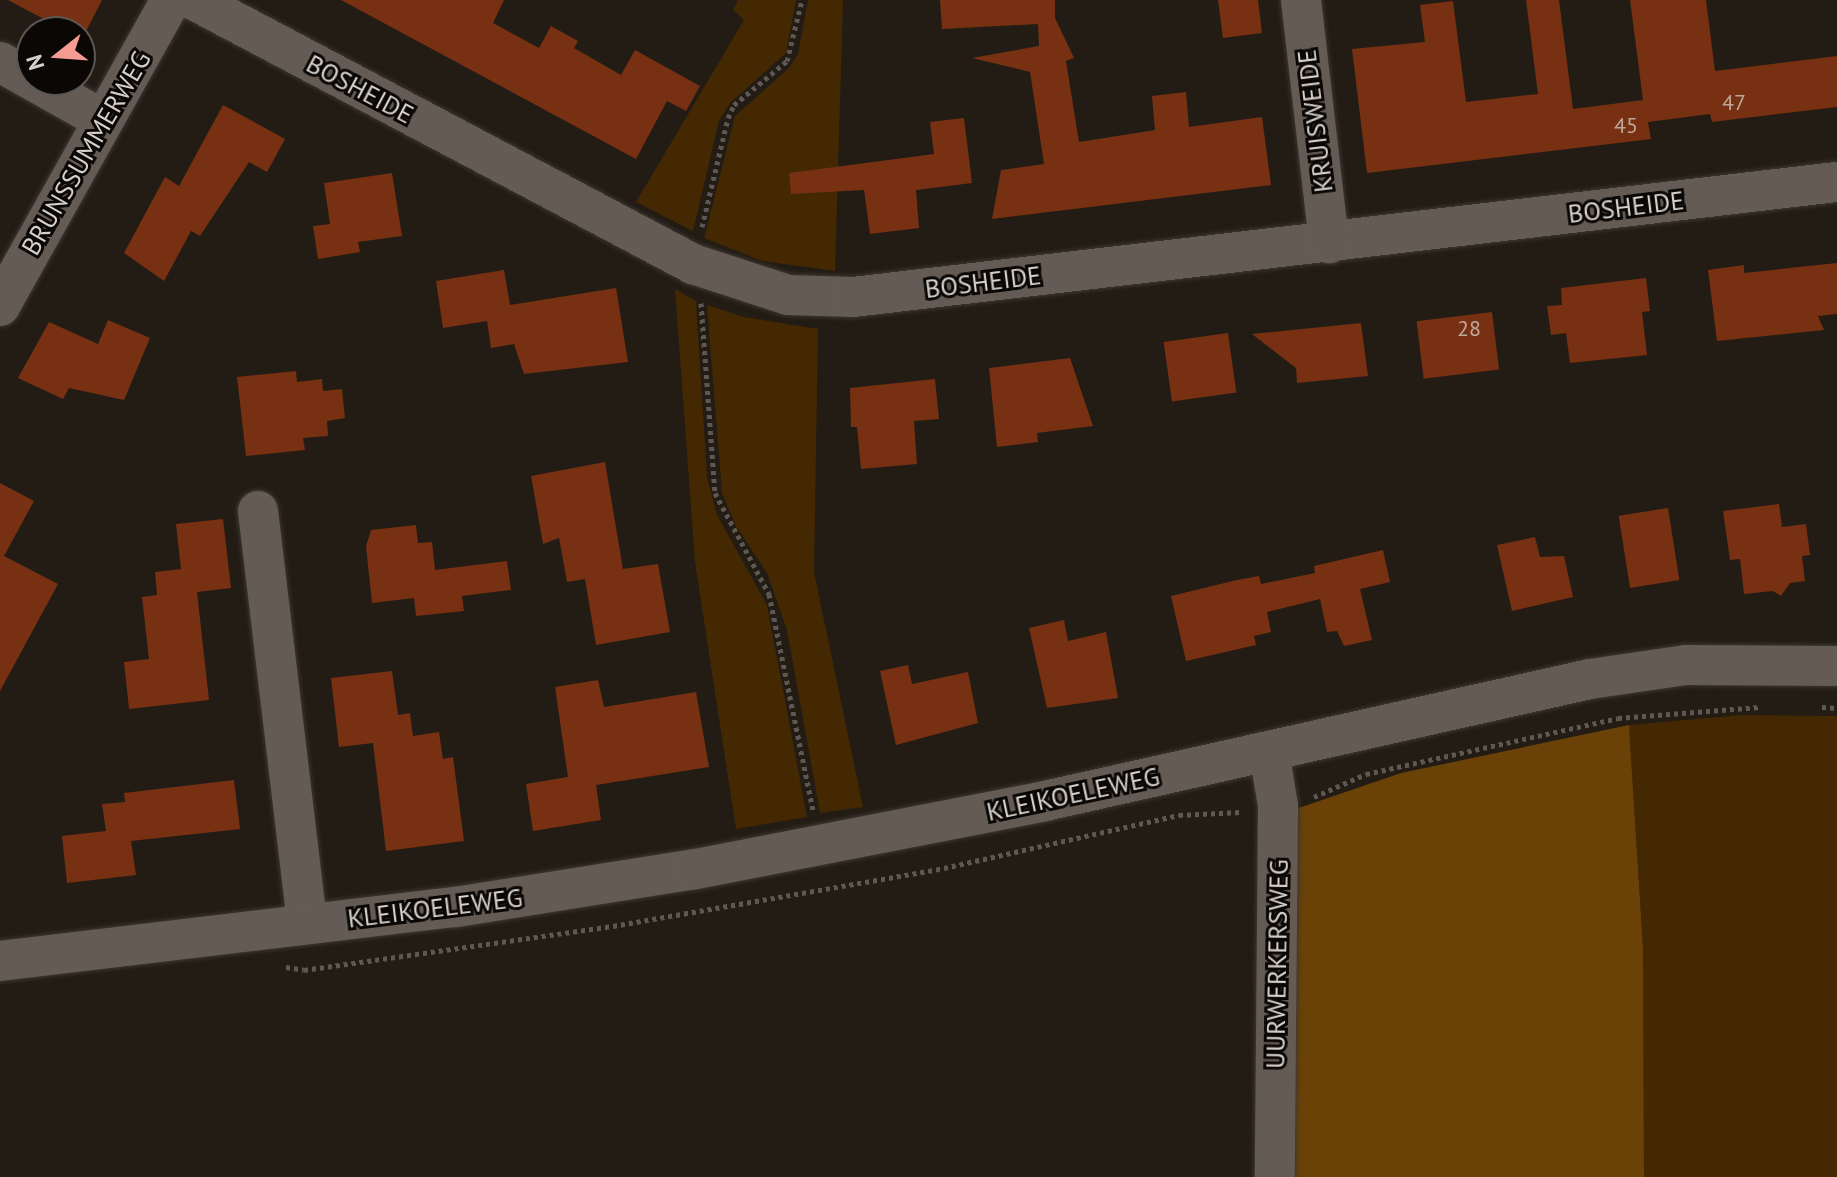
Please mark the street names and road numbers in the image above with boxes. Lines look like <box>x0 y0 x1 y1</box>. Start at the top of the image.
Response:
street label: BRUNSSUMMERWEG <box>15 45 157 261</box>
street label: BOSHEIDE <box>301 48 419 130</box>
street label: KRUISWEIDE <box>1291 48 1339 194</box>
street label: BOSHEIDE <box>1566 184 1686 230</box>
street label: BOSHEIDE <box>923 259 1043 305</box>
street label: KLEIKOELEWEG <box>984 760 1162 828</box>
street label: UURWERKERSWEG <box>1260 859 1294 1069</box>
street label: KLEIKOELEWEG <box>346 882 524 934</box>

